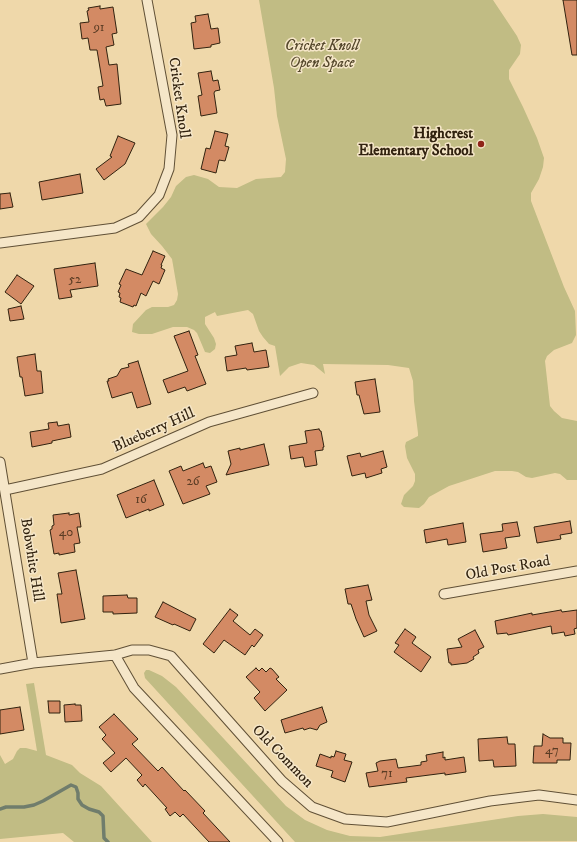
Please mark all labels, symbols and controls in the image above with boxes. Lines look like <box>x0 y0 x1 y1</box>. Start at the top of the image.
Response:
house number: 91 <box>93 20 105 36</box>
park label: Cricket Knoll Open Space <box>285 38 359 73</box>
street label: Cricket Knoll <box>163 56 193 140</box>
place label: Highcrest Elementary School <box>358 126 473 161</box>
marker: Highcrest Elementary School <box>476 139 486 149</box>
house number: 52 <box>69 272 81 288</box>
street label: Blueberry Hill <box>110 405 198 457</box>
house number: 26 <box>186 474 200 490</box>
house number: 16 <box>135 492 147 508</box>
street label: Bobwhite Hill <box>15 517 47 603</box>
house number: 40 <box>59 525 73 541</box>
street label: Old Post Road <box>464 553 552 585</box>
street label: Old Common <box>248 722 316 792</box>
house number: 47 <box>545 743 559 759</box>
house number: 71 <box>381 766 393 782</box>

